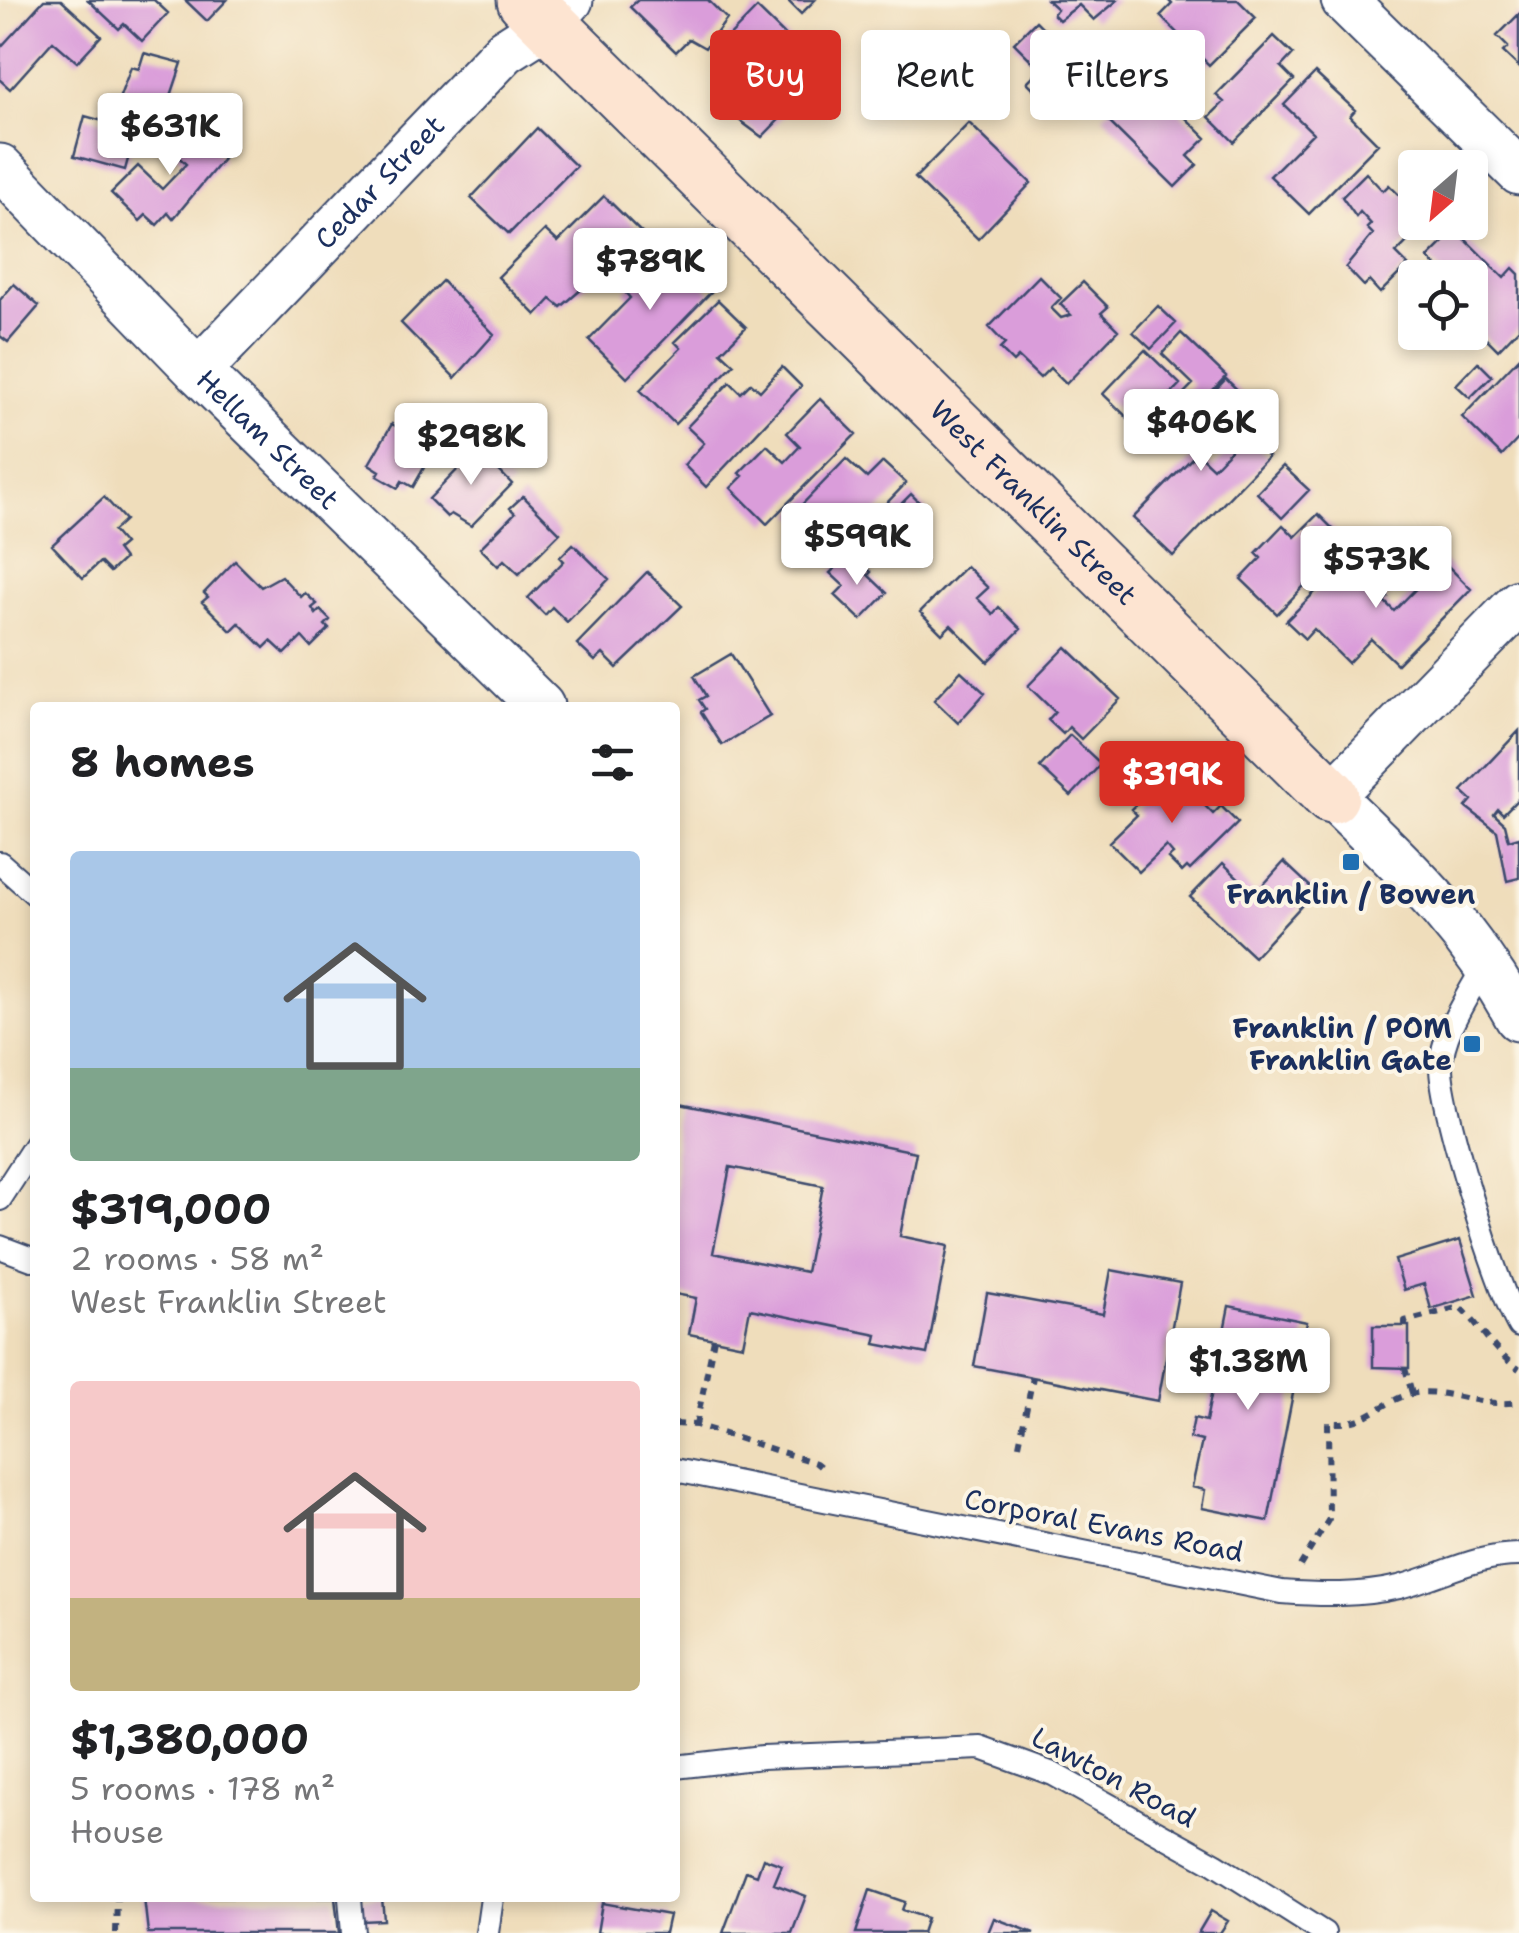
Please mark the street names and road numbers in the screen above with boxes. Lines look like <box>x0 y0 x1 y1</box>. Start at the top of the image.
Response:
street label: Cedar Street <box>306 107 453 257</box>
street label: Hellam Street <box>188 361 348 518</box>
street label: West Franklin Street <box>922 391 1146 613</box>
street label: Corporal Evans Road <box>961 1479 1247 1571</box>
street label: Lawton Road <box>1025 1718 1203 1836</box>

